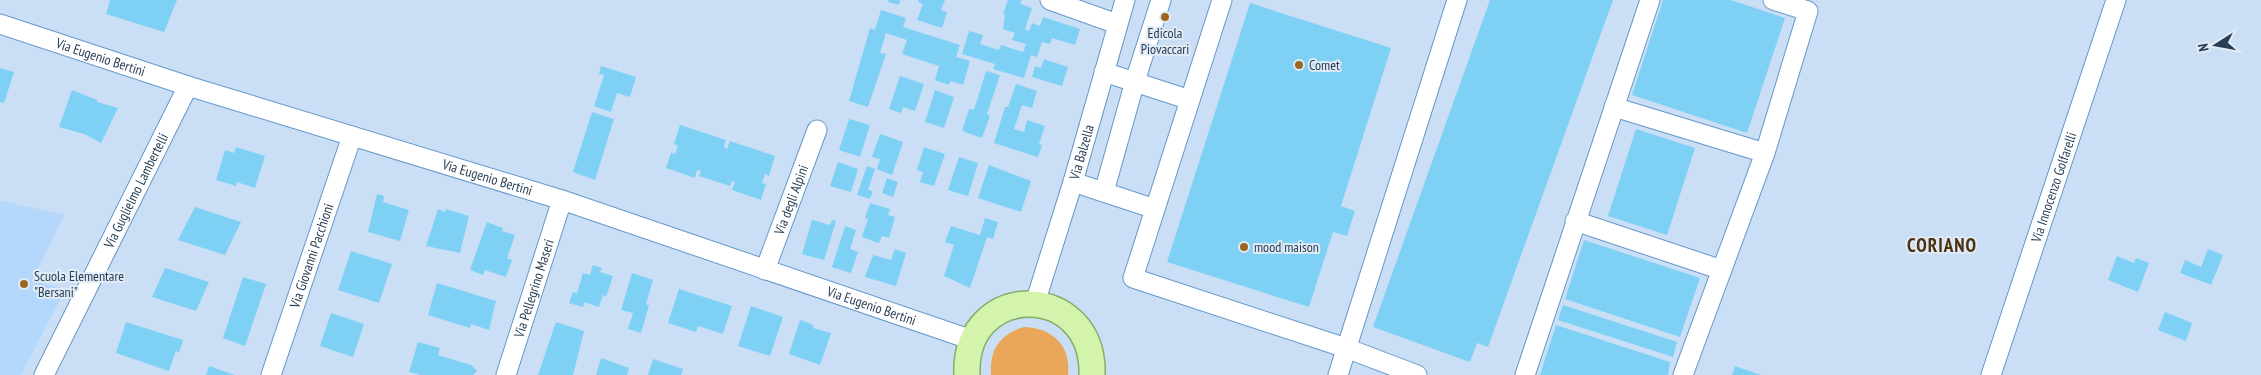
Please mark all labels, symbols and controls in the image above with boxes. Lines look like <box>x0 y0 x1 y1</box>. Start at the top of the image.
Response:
marker: Edicola Piovaccari <box>1159 11 1171 23</box>
north arrow <box>2191 20 2241 70</box>
place label: Edicola Piovaccari <box>1141 24 1189 58</box>
street label: Via Eugenio Bertini <box>53 34 148 80</box>
text: N <box>2194 42 2213 53</box>
place label: Comet <box>1309 56 1340 74</box>
marker: Comet <box>1293 59 1305 71</box>
street label: Via Balzella <box>1065 122 1098 183</box>
street label: Via Guglielmo Lambertelli <box>99 130 172 252</box>
street label: Via Innocenzo Golfarelli <box>2027 130 2080 246</box>
street label: Via Eugenio Bertini <box>439 155 535 199</box>
street label: Via degli Alpini <box>770 162 812 238</box>
street label: Via Giovanni Pacchioni <box>285 201 337 311</box>
district label: CORIANO <box>1907 233 1977 257</box>
street label: Via Pellegrino Maseri <box>509 237 558 341</box>
place label: mood maison <box>1254 238 1319 256</box>
marker: mood maison <box>1238 241 1250 253</box>
place label: Scuola Elementare "Bersani" <box>34 267 124 301</box>
marker: Scuola Elementare "Bersani" <box>18 278 30 290</box>
street label: Via Eugenio Bertini <box>824 282 918 329</box>

